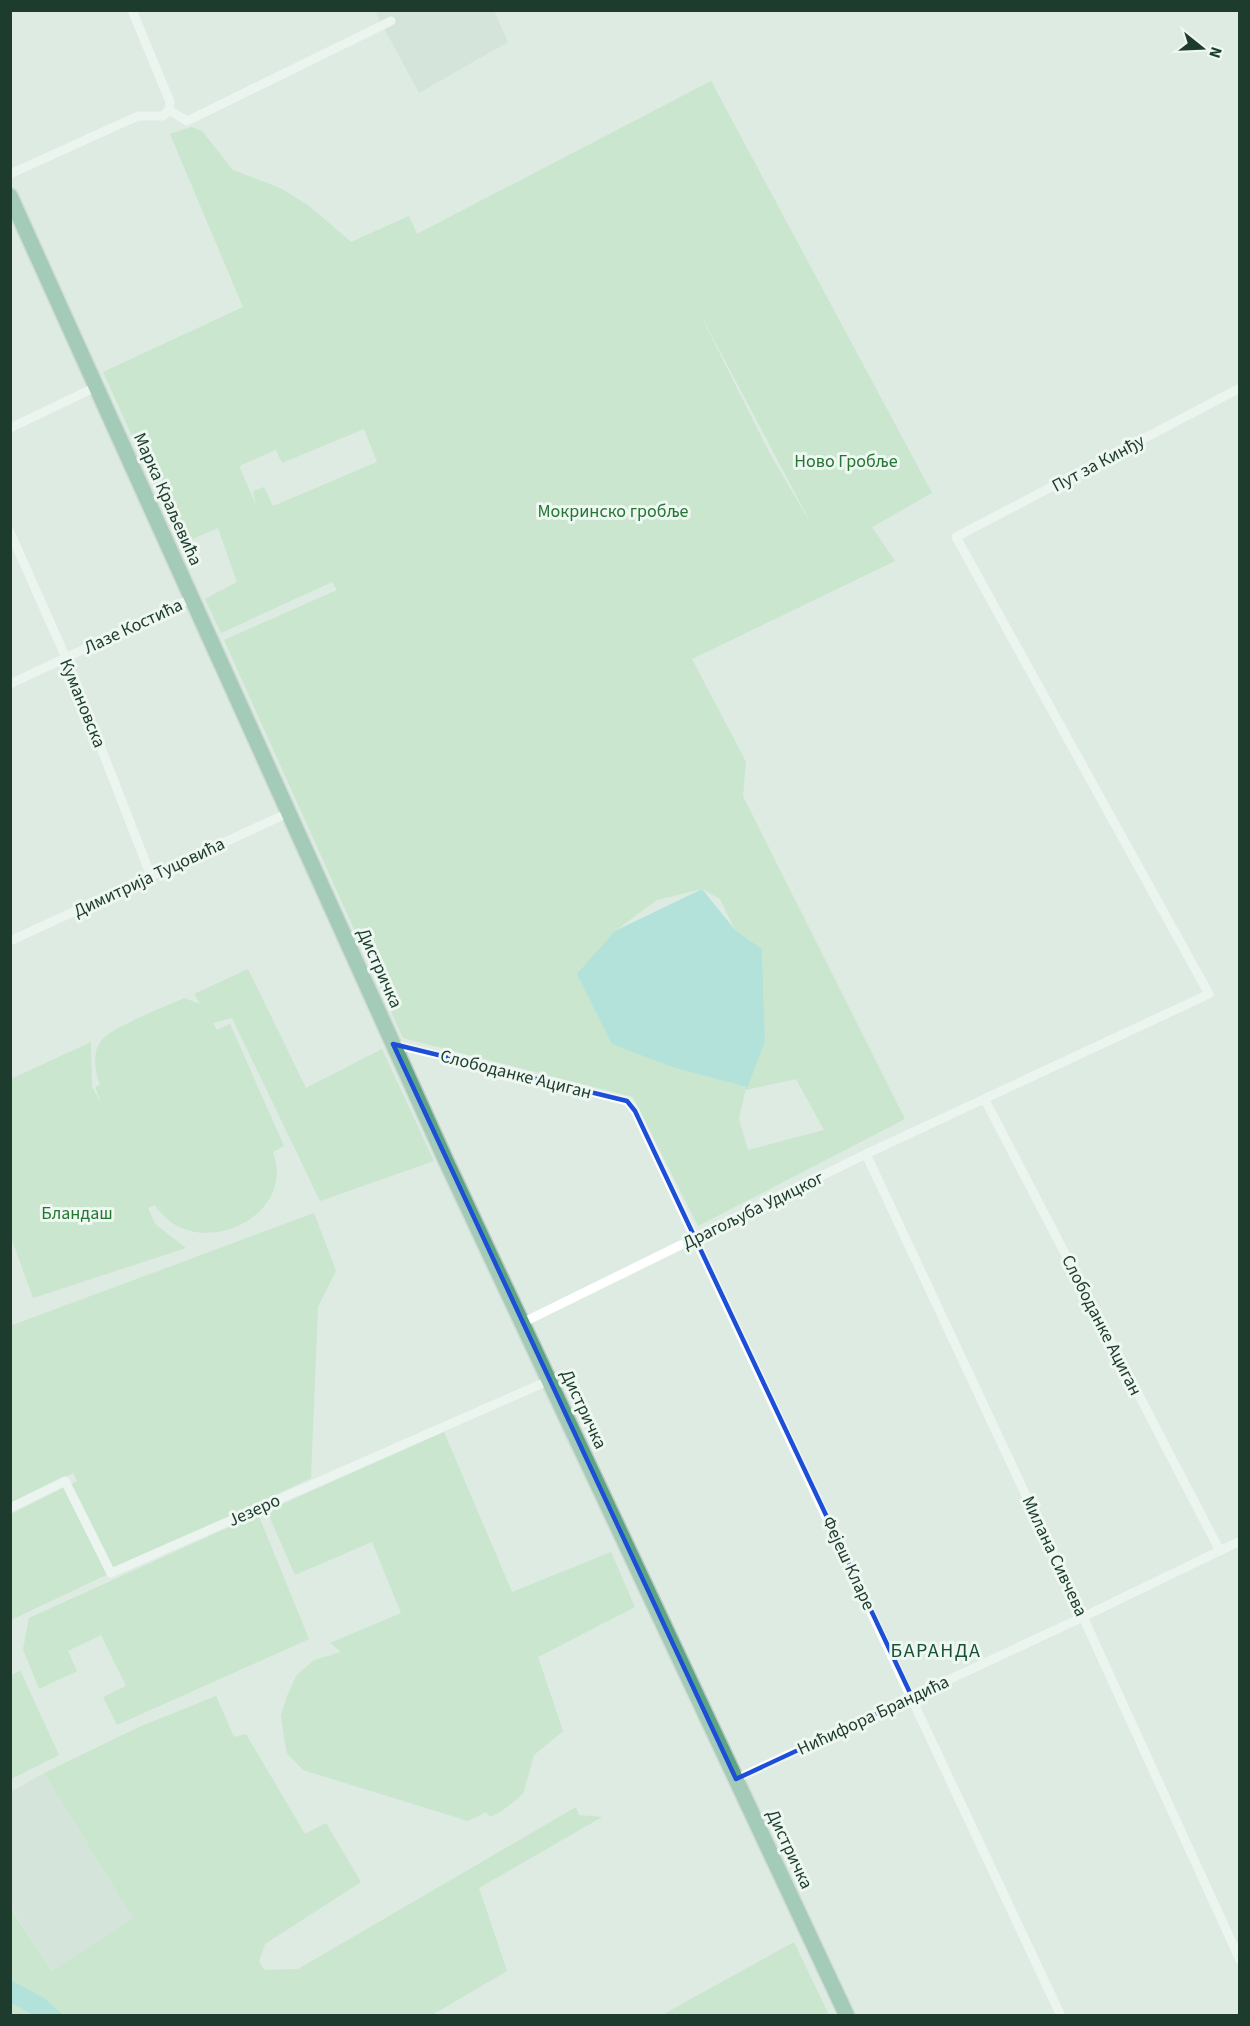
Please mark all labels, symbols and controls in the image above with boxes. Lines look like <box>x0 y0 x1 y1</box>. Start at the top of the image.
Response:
north arrow <box>1172 18 1232 78</box>
text: N <box>1203 44 1227 61</box>
street label: Пут за Кинђу <box>1047 428 1150 498</box>
street label: Марка Краљевића <box>127 429 208 570</box>
park label: Ново Гробље <box>794 449 898 474</box>
park label: Мокринско гробље <box>537 499 689 524</box>
street label: Лазе Костића <box>80 593 187 660</box>
street label: Кумановска <box>53 655 112 751</box>
street label: Димитрија Туцовића <box>69 831 229 923</box>
street label: Дистричка <box>351 924 408 1012</box>
street label: Слободанке Ациган <box>438 1044 594 1105</box>
street label: Драгољуба Удицког <box>678 1165 828 1256</box>
park label: Бландаш <box>41 1201 113 1226</box>
street label: Слободанке Ациган <box>1055 1250 1148 1400</box>
street label: Дистричка <box>554 1365 613 1453</box>
street label: Језеро <box>224 1488 284 1533</box>
street label: Милана Сивчева <box>1016 1492 1093 1621</box>
street label: Фејеш Кларе <box>816 1512 881 1614</box>
district label: БАРАНДА <box>891 1637 981 1665</box>
street label: Нићифора Брандића <box>793 1669 953 1762</box>
street label: Дистричка <box>760 1805 819 1893</box>

